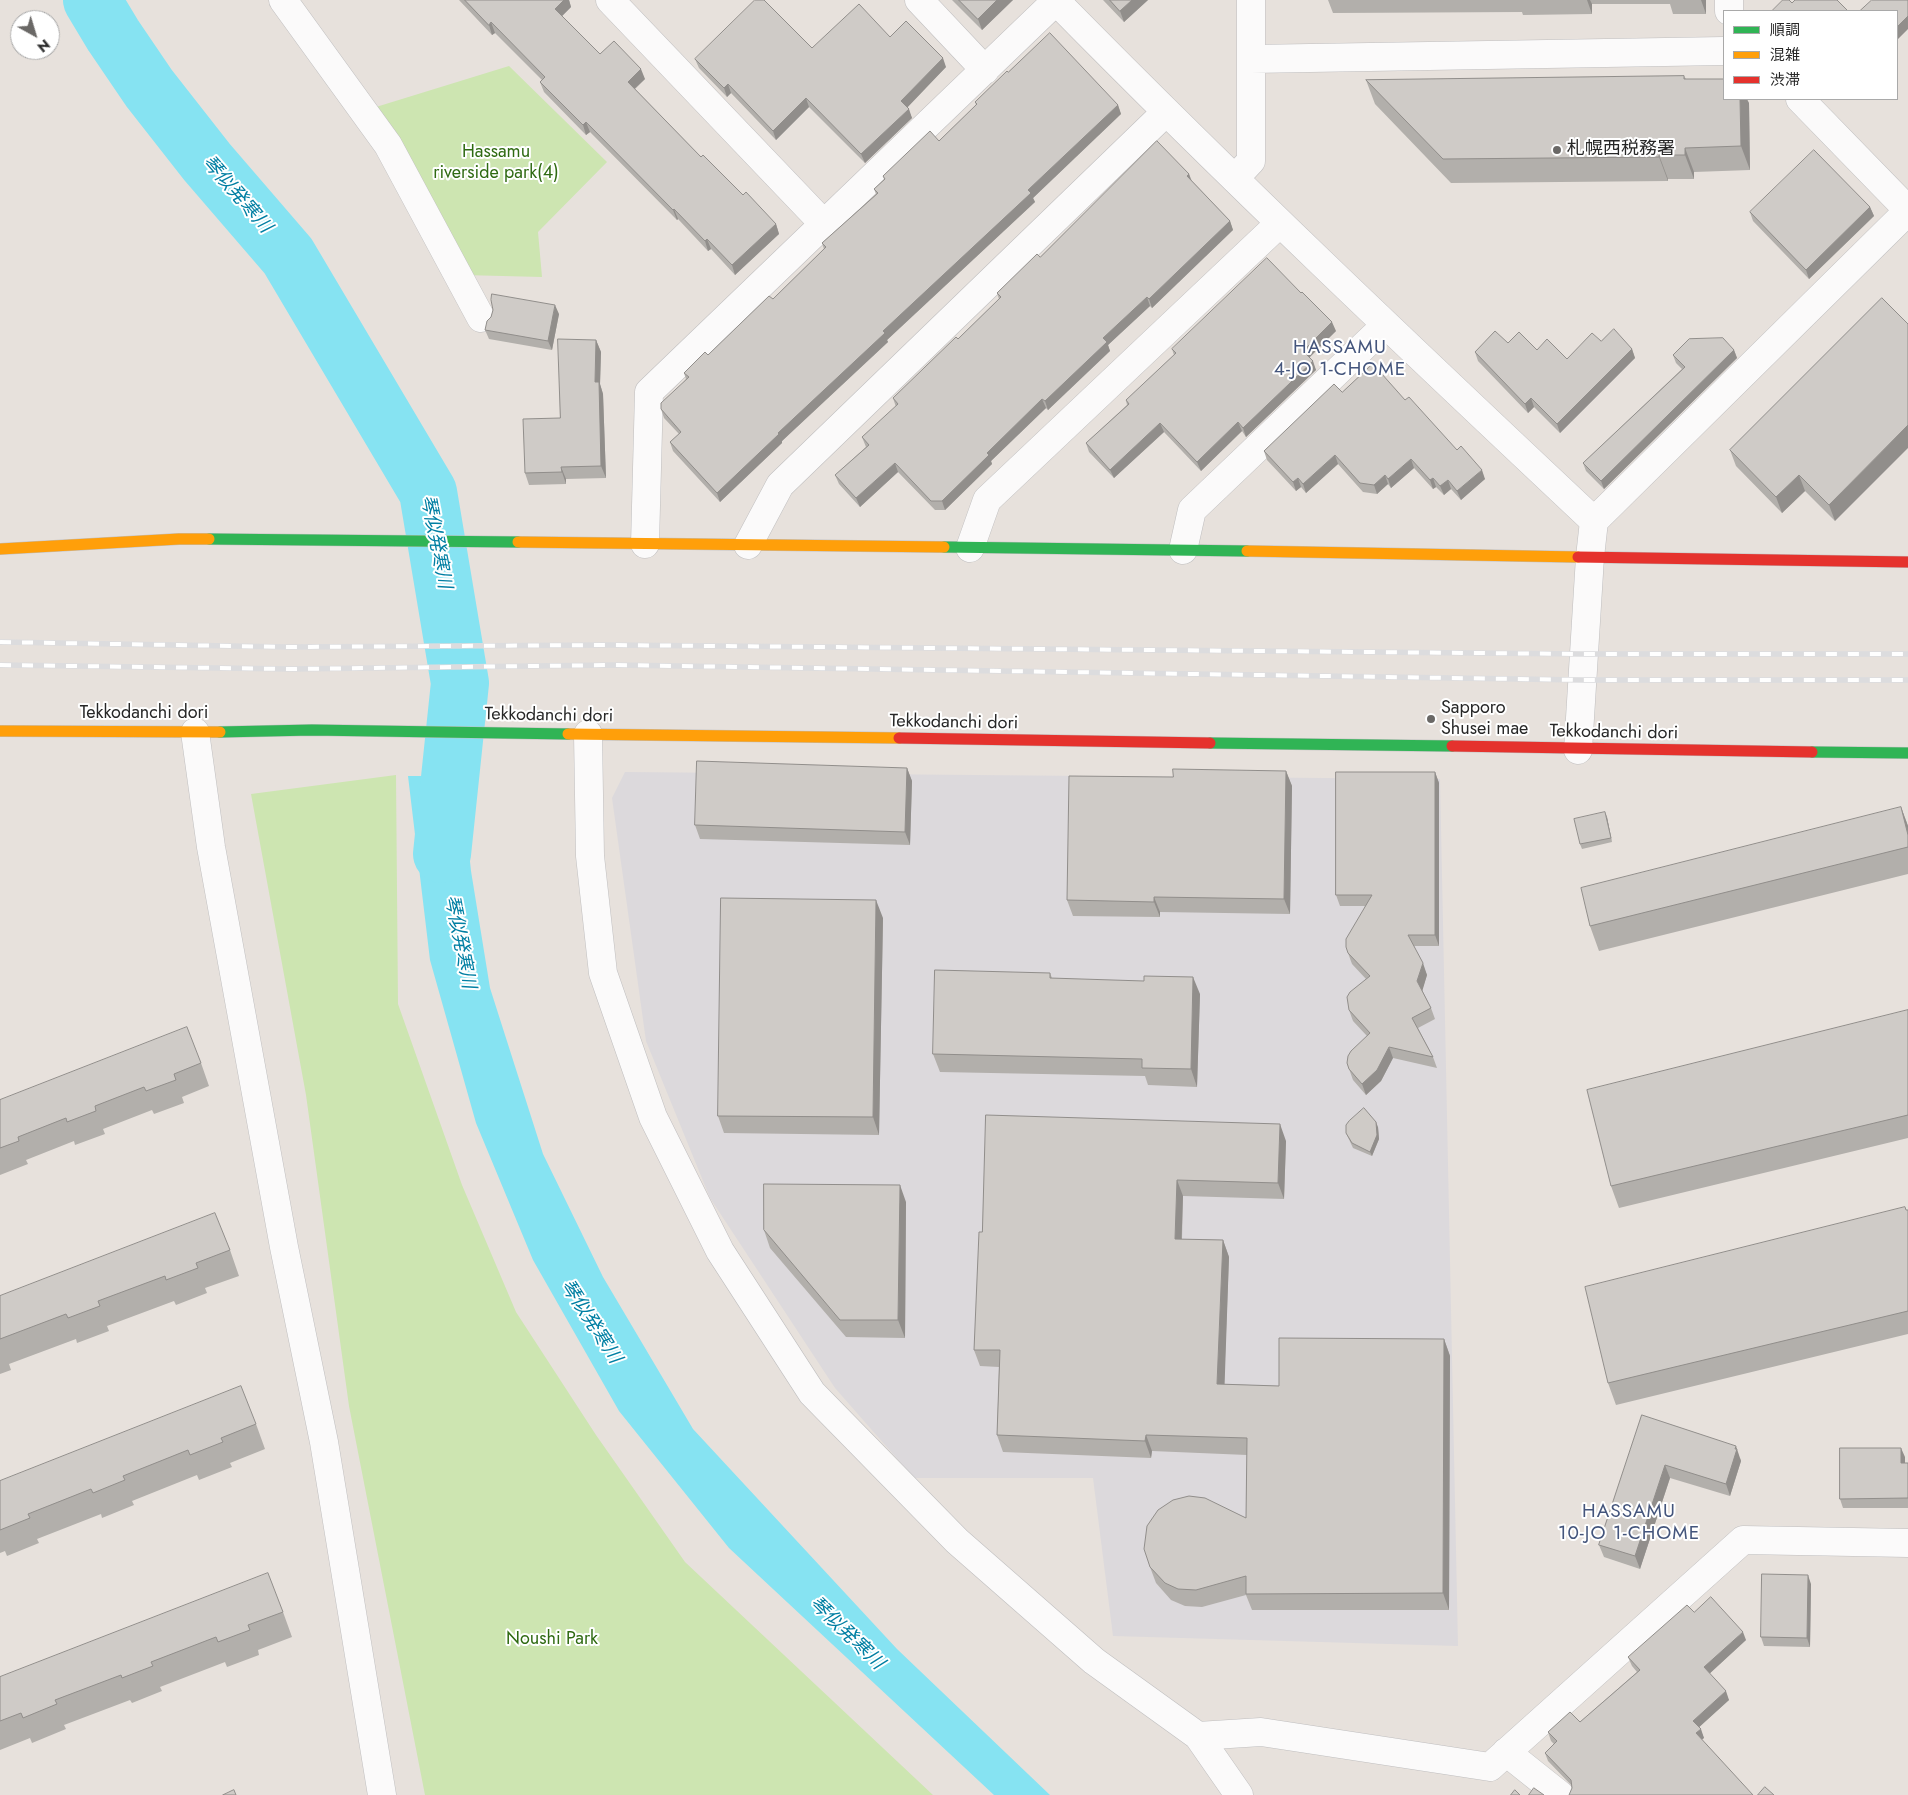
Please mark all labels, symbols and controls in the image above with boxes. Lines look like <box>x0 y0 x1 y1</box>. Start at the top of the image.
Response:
north arrow <box>10 10 60 60</box>
legend <box>1723 10 1898 100</box>
text: 順調 <box>1770 19 1800 41</box>
text: N <box>33 35 54 57</box>
text: 混雑 <box>1770 44 1800 66</box>
text: 渋滞 <box>1770 69 1800 91</box>
place label: 札幌西税務署 <box>1567 139 1675 161</box>
park label: Hassamu riverside park(4) <box>433 142 559 184</box>
marker: 札幌西税務署 <box>1551 144 1563 156</box>
water label: 琴似発寒川 <box>196 152 276 238</box>
district label: HASSAMU 4-JO 1-CHOME <box>1272 337 1408 381</box>
water label: 琴似発寒川 <box>415 493 455 591</box>
place label: Sapporo Shusei mae <box>1441 698 1528 741</box>
street label: Tekkodanchi dori <box>80 703 208 725</box>
street label: Tekkodanchi dori <box>484 704 614 728</box>
street label: Tekkodanchi dori <box>889 711 1019 735</box>
marker: Sapporo Shusei mae <box>1425 713 1437 725</box>
street label: Tekkodanchi dori <box>1549 721 1679 745</box>
water label: 琴似発寒川 <box>439 893 479 991</box>
water label: 琴似発寒川 <box>555 1276 625 1368</box>
district label: HASSAMU 10-JO 1-CHOME <box>1556 1501 1702 1545</box>
water label: 琴似発寒川 <box>804 1593 888 1675</box>
park label: Noushi Park <box>506 1629 598 1651</box>

